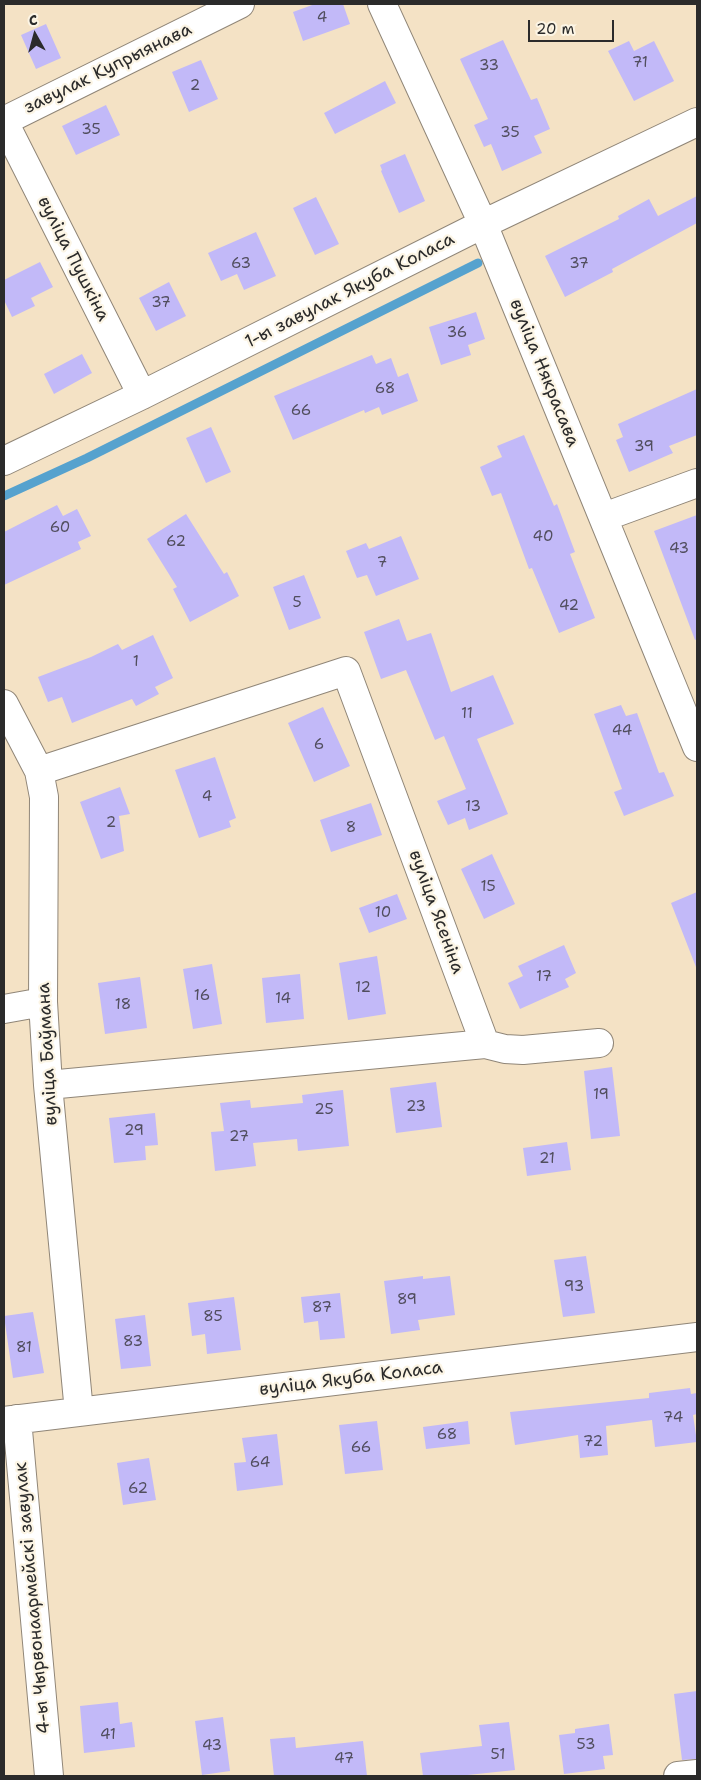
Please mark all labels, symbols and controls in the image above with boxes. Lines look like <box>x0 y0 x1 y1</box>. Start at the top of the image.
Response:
house number: 4 <box>317 9 327 27</box>
north arrow <box>10 10 60 60</box>
scale bar <box>531 10 617 42</box>
text: С <box>28 11 39 30</box>
street label: завулак Купрыянава <box>21 19 195 119</box>
text: 20 m <box>536 19 575 39</box>
house number: 71 <box>632 54 648 72</box>
house number: 33 <box>479 57 499 75</box>
house number: 2 <box>190 77 200 95</box>
house number: 35 <box>81 121 101 139</box>
house number: 35 <box>500 124 520 142</box>
street label: вуліца Пушкіна <box>32 193 114 325</box>
street label: 1-ы завулак Якуба Коласа <box>242 229 458 353</box>
house number: 63 <box>231 255 251 273</box>
house number: 37 <box>569 255 589 273</box>
house number: 37 <box>151 294 171 312</box>
street label: вуліца Някрасава <box>504 296 584 450</box>
house number: 36 <box>447 324 467 342</box>
house number: 68 <box>375 380 395 398</box>
house number: 66 <box>291 402 311 420</box>
house number: 39 <box>634 438 654 456</box>
house number: 60 <box>50 519 70 537</box>
house number: 40 <box>533 528 553 546</box>
house number: 62 <box>166 533 186 551</box>
house number: 43 <box>669 540 689 558</box>
house number: 7 <box>377 554 387 572</box>
house number: 5 <box>292 594 302 612</box>
house number: 42 <box>559 597 579 615</box>
house number: 1 <box>133 653 139 671</box>
house number: 11 <box>461 705 473 723</box>
house number: 44 <box>612 722 632 740</box>
house number: 6 <box>314 736 324 754</box>
house number: 4 <box>202 788 212 806</box>
house number: 13 <box>465 798 481 816</box>
house number: 2 <box>106 814 116 832</box>
house number: 8 <box>346 819 356 837</box>
street label: вуліца Ясеніна <box>404 847 468 977</box>
house number: 15 <box>480 878 496 896</box>
house number: 10 <box>375 904 391 922</box>
house number: 17 <box>536 968 552 986</box>
house number: 12 <box>355 979 371 997</box>
street label: вуліца Баўмана <box>33 982 63 1126</box>
house number: 16 <box>194 987 210 1005</box>
house number: 14 <box>275 990 291 1008</box>
house number: 18 <box>115 996 131 1014</box>
house number: 19 <box>593 1086 609 1104</box>
house number: 23 <box>406 1098 426 1116</box>
house number: 25 <box>314 1101 334 1119</box>
house number: 29 <box>124 1122 144 1140</box>
house number: 27 <box>229 1128 249 1146</box>
house number: 21 <box>539 1150 555 1168</box>
house number: 93 <box>564 1278 584 1296</box>
house number: 89 <box>397 1291 417 1309</box>
house number: 87 <box>312 1299 332 1317</box>
house number: 85 <box>203 1308 223 1326</box>
house number: 83 <box>123 1333 143 1351</box>
house number: 81 <box>16 1339 32 1357</box>
street label: вуліца Якуба Коласа <box>258 1357 444 1401</box>
house number: 74 <box>663 1409 683 1427</box>
house number: 68 <box>437 1426 457 1444</box>
house number: 72 <box>583 1433 603 1451</box>
house number: 66 <box>351 1439 371 1457</box>
house number: 64 <box>250 1454 270 1472</box>
street label: 4-ы Чырвонаармейскі завулак <box>10 1461 56 1735</box>
house number: 62 <box>128 1480 148 1498</box>
house number: 41 <box>100 1726 116 1744</box>
house number: 53 <box>577 1736 595 1754</box>
house number: 43 <box>202 1737 222 1755</box>
house number: 51 <box>491 1746 505 1764</box>
house number: 47 <box>334 1750 354 1768</box>

